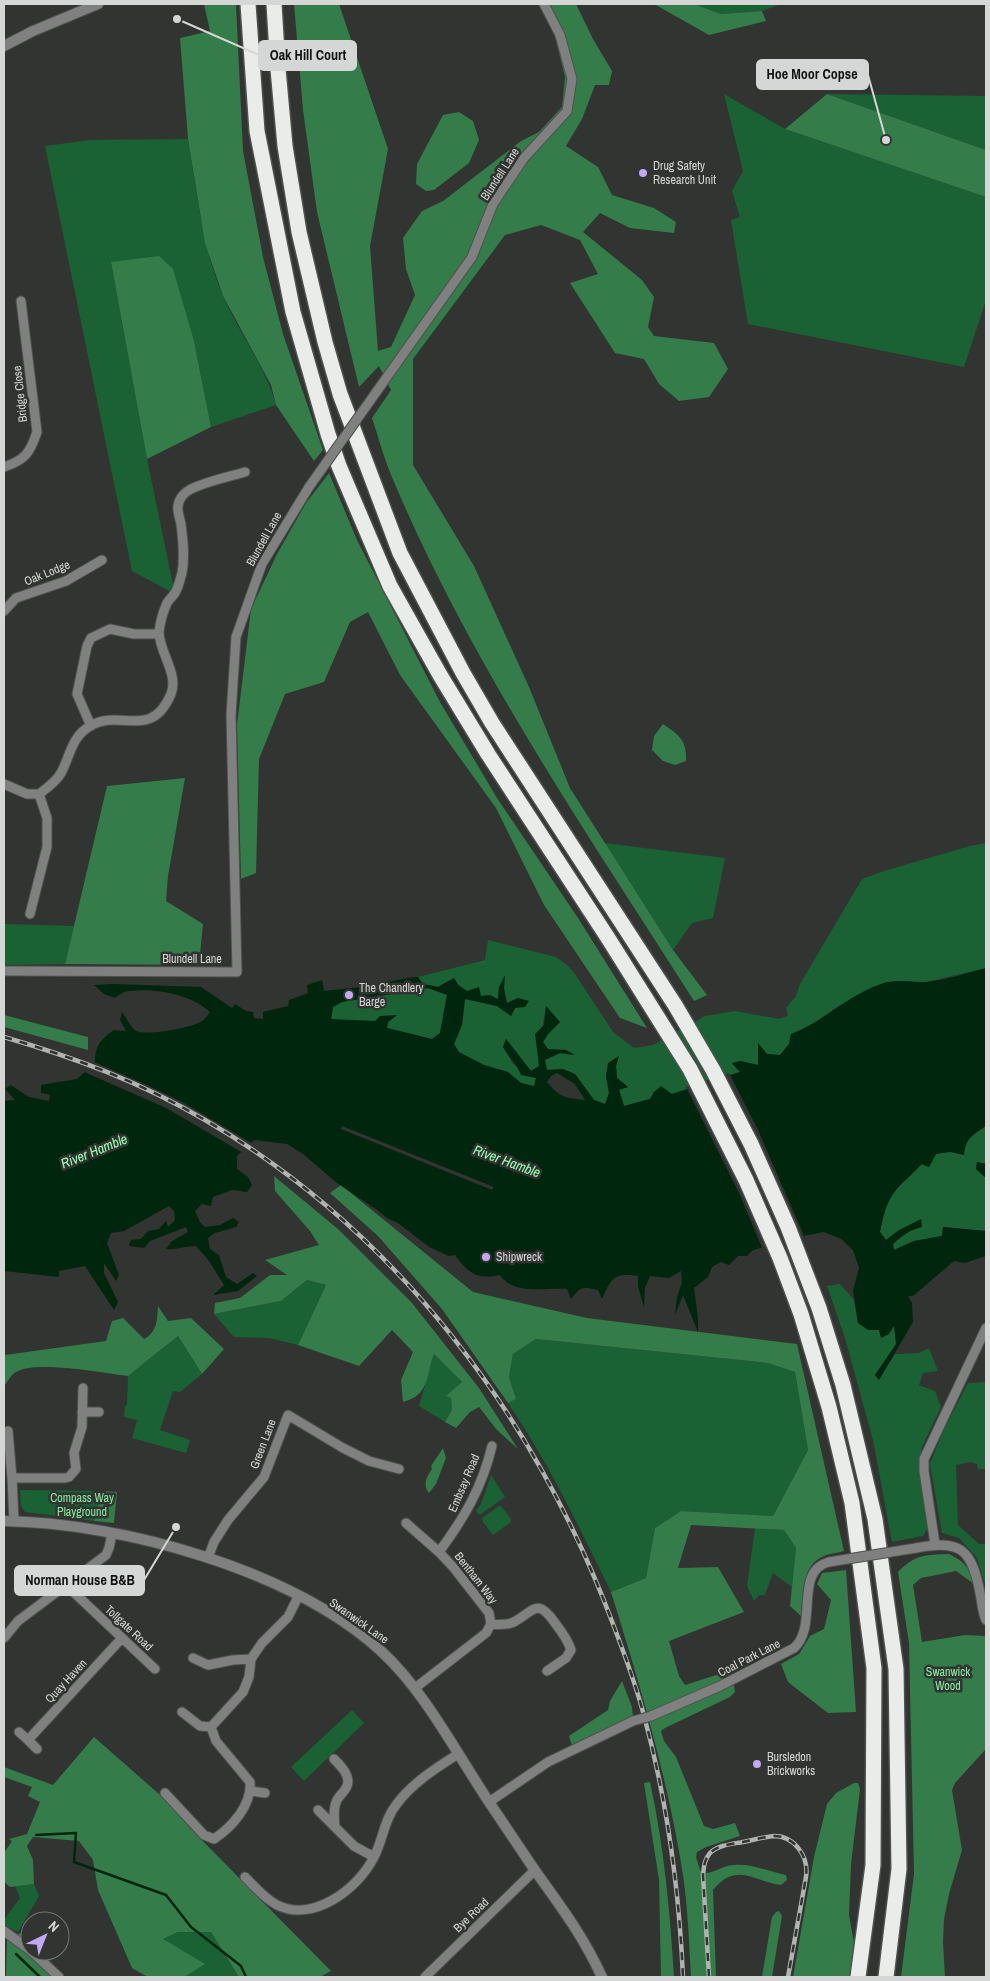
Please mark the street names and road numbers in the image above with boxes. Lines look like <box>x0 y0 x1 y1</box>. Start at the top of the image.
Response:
street label: Blundell Lane <box>477 145 523 203</box>
street label: Bridge Close <box>9 365 31 423</box>
street label: Blundell Lane <box>243 509 285 569</box>
street label: Oak Lodge <box>22 557 72 589</box>
street label: Blundell Lane <box>162 951 222 967</box>
street label: Green Lane <box>246 1417 280 1471</box>
street label: Embsay Road <box>445 1451 483 1515</box>
street label: Bentham Way <box>451 1549 501 1607</box>
street label: Swanwick Lane <box>326 1595 392 1647</box>
street label: Tollgate Road <box>102 1602 156 1654</box>
street label: Coal Park Lane <box>715 1635 783 1681</box>
street label: Quay Haven <box>41 1656 91 1706</box>
street label: Bye Road <box>450 1894 492 1936</box>

